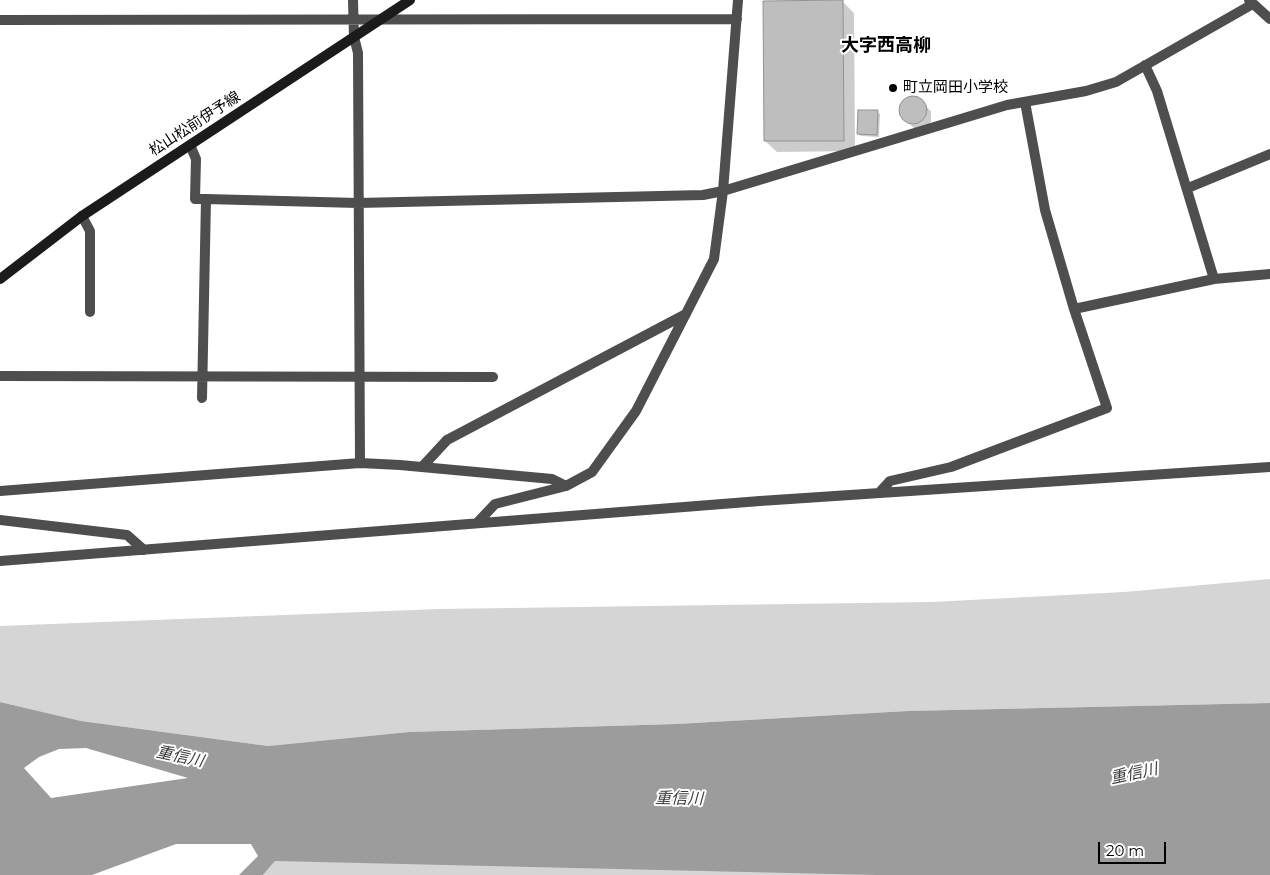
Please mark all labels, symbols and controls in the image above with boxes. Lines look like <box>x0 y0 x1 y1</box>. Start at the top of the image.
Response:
district label: 大字西高柳 <box>841 35 931 57</box>
place label: 町立岡田小学校 <box>903 79 1008 97</box>
marker: 町立岡田小学校 <box>887 82 899 94</box>
street label: 松山松前伊予線 <box>146 88 244 160</box>
water label: 重信川 <box>155 743 205 771</box>
water label: 重信川 <box>1109 760 1159 788</box>
water label: 重信川 <box>655 789 703 809</box>
scale bar <box>1100 832 1168 864</box>
text: 20 m <box>1106 841 1144 860</box>

